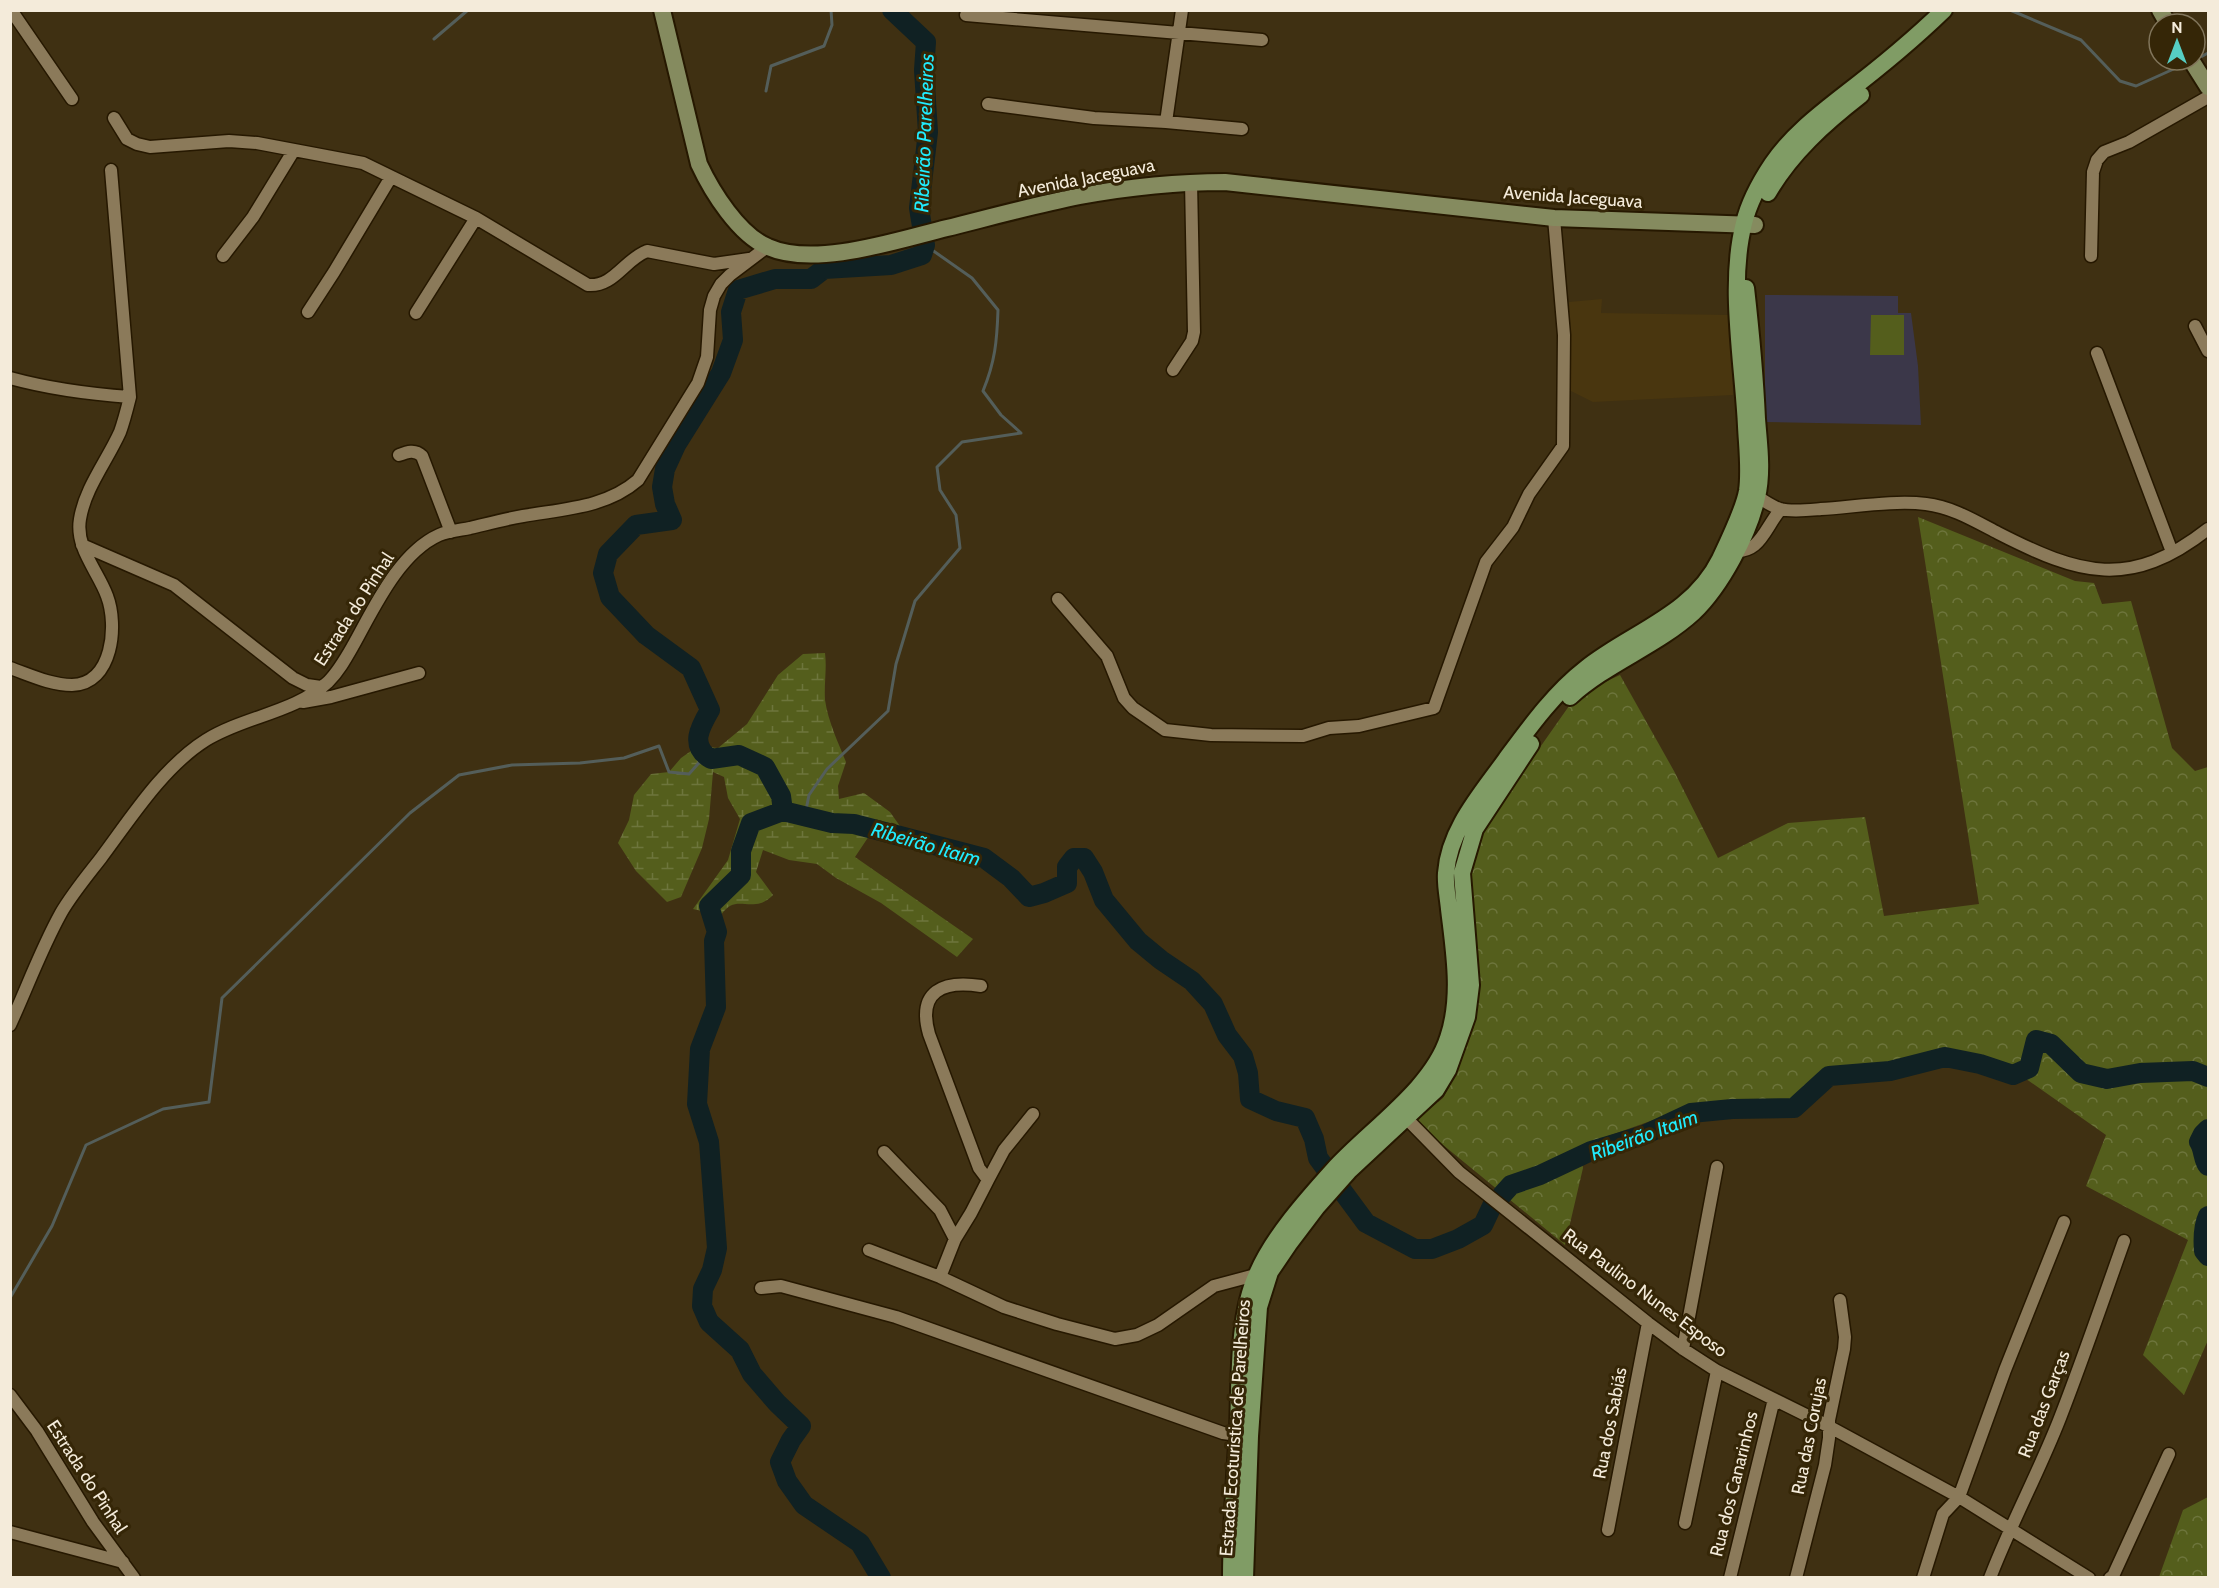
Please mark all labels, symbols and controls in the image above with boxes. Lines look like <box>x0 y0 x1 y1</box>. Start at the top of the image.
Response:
north arrow <box>2147 12 2207 72</box>
text: N <box>2171 18 2183 37</box>
water label: Ribeirão Parelheiros <box>909 53 939 213</box>
street label: Avenida Jaceguava <box>1016 154 1157 202</box>
street label: Avenida Jaceguava <box>1503 181 1644 213</box>
street label: Estrada do Pinhal <box>309 547 399 670</box>
water label: Ribeirão Itaim <box>869 817 983 871</box>
water label: Ribeirão Itaim <box>1587 1104 1701 1166</box>
street label: Rua Paulino Nunes Esposo <box>1558 1224 1732 1362</box>
street label: Estrada Ecoturistica de Parelheiros <box>1215 1299 1255 1557</box>
street label: Rua das Garças <box>2013 1347 2075 1461</box>
street label: Rua dos Sabiás <box>1588 1365 1632 1481</box>
street label: Rua das Corujas <box>1787 1376 1831 1496</box>
street label: Rua dos Canarinhos <box>1705 1409 1763 1559</box>
street label: Estrada do Pinhal <box>42 1416 132 1539</box>

